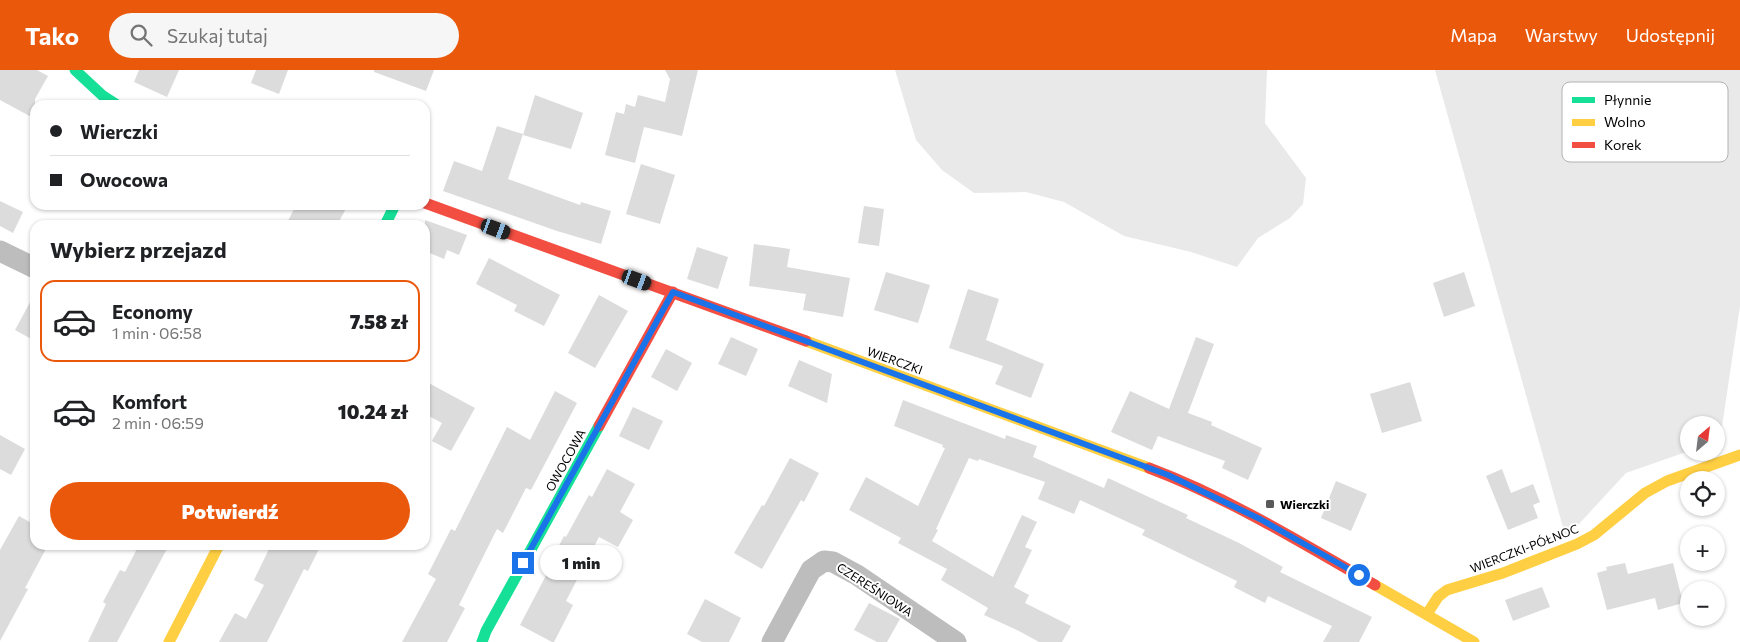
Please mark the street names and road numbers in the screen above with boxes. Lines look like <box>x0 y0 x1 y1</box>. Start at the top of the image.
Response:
street label: WIERCZKI <box>865 343 925 377</box>
street label: OWOCOWA <box>542 427 588 493</box>
street label: WIERCZKI-PÓŁNOC <box>1468 521 1580 575</box>
street label: CZEREŚNIOWA <box>835 559 915 619</box>

